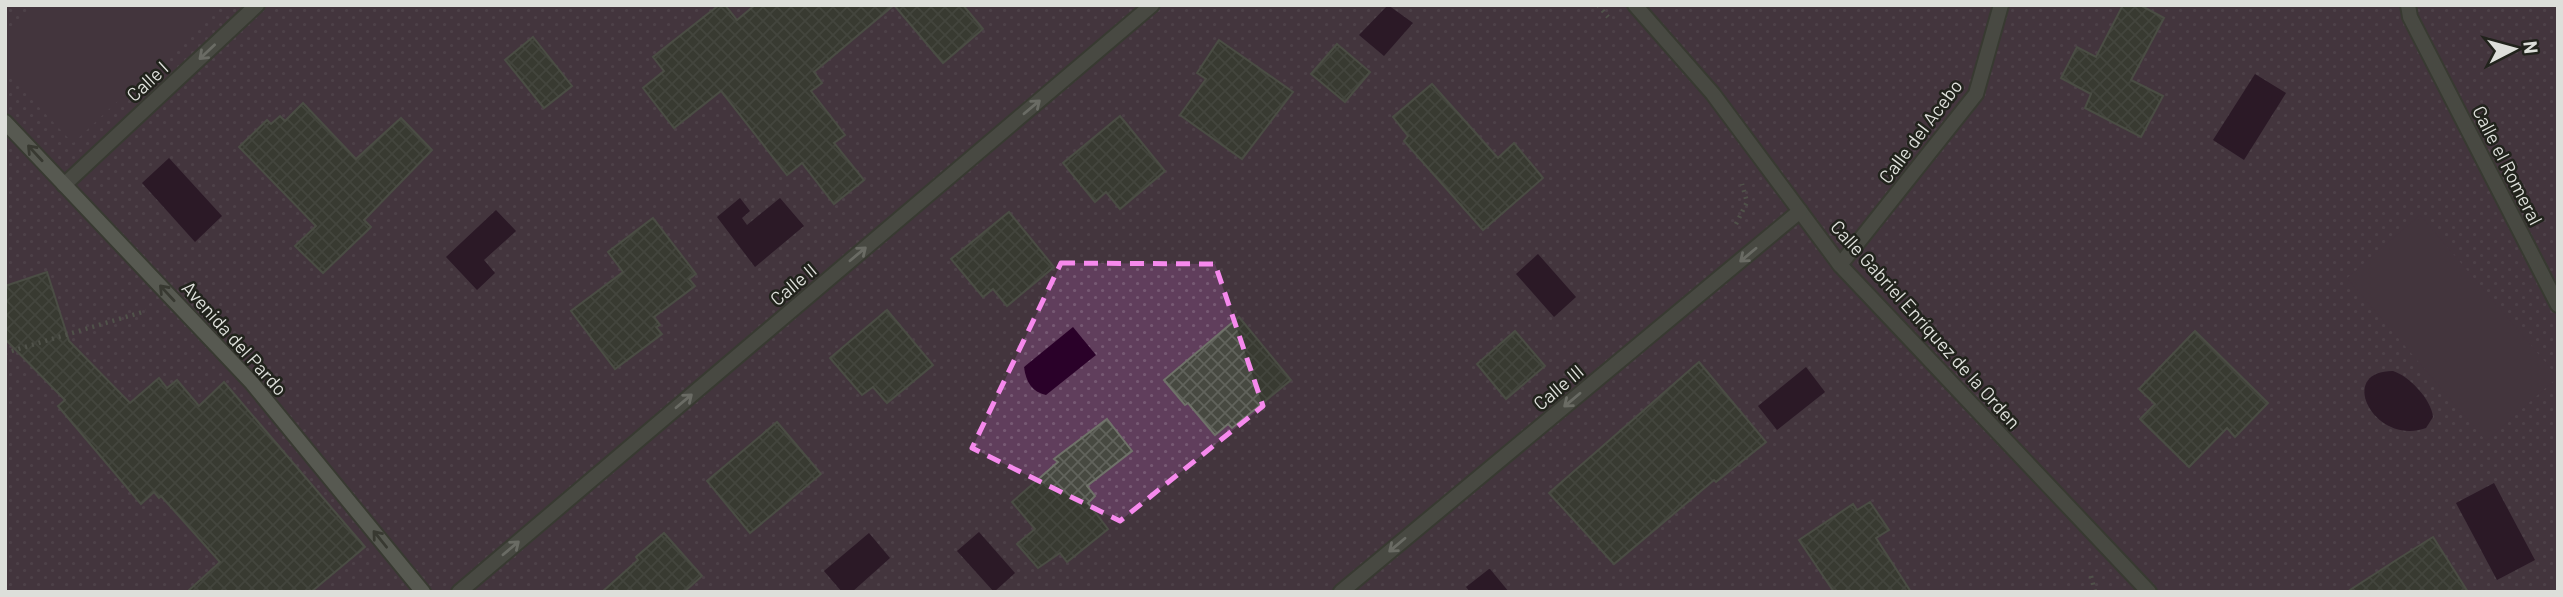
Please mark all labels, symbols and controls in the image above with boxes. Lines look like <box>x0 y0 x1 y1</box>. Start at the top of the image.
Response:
north arrow <box>2479 14 2549 84</box>
text: N <box>2519 40 2544 55</box>
one-way arrow <box>199 43 216 60</box>
street label: Calle I <box>121 56 173 106</box>
street label: Calle del Acebo <box>1873 74 1967 188</box>
one-way arrow <box>1022 99 1040 115</box>
street label: Calle el Romeral <box>2468 102 2548 228</box>
one-way arrow <box>26 145 43 162</box>
street label: Calle Gabriel Enríquez de la Orden <box>1826 215 2026 433</box>
one-way arrow <box>849 246 867 262</box>
one-way arrow <box>1739 247 1757 263</box>
street label: Calle II <box>765 258 821 310</box>
street label: Avenida del Pardo <box>178 276 292 400</box>
one-way arrow <box>159 285 176 302</box>
street label: Calle III <box>1528 359 1588 415</box>
one-way arrow <box>675 393 693 408</box>
one-way arrow <box>1564 393 1582 408</box>
one-way arrow <box>372 530 388 548</box>
one-way arrow <box>1389 538 1407 553</box>
one-way arrow <box>501 540 519 555</box>

